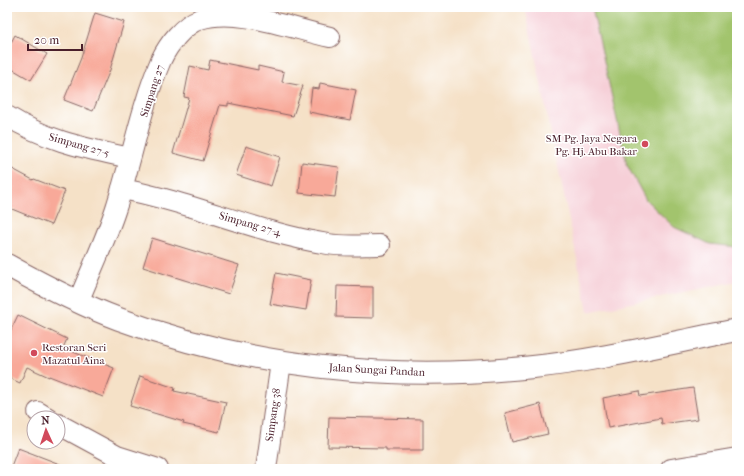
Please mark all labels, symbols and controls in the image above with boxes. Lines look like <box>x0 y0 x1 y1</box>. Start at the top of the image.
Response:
scale bar <box>28 26 82 52</box>
text: 20 m <box>34 33 59 47</box>
street label: Simpang 27 <box>137 63 167 119</box>
street label: Simpang 27-5 <box>47 130 111 160</box>
place label: SM Pg. Jaya Negara Pg. Hj. Abu Bakar <box>546 132 638 158</box>
marker: SM Pg. Jaya Negara Pg. Hj. Abu Bakar <box>640 139 650 149</box>
street label: Simpang 27-4 <box>217 209 283 239</box>
place label: Restoran Seri Mazatul Aina <box>42 341 107 367</box>
marker: Restoran Seri Mazatul Aina <box>29 348 39 358</box>
street label: Jalan Sungai Pandan <box>328 361 426 379</box>
street label: Simpang 38 <box>263 387 283 443</box>
north arrow <box>26 410 66 450</box>
text: N <box>41 414 51 427</box>

